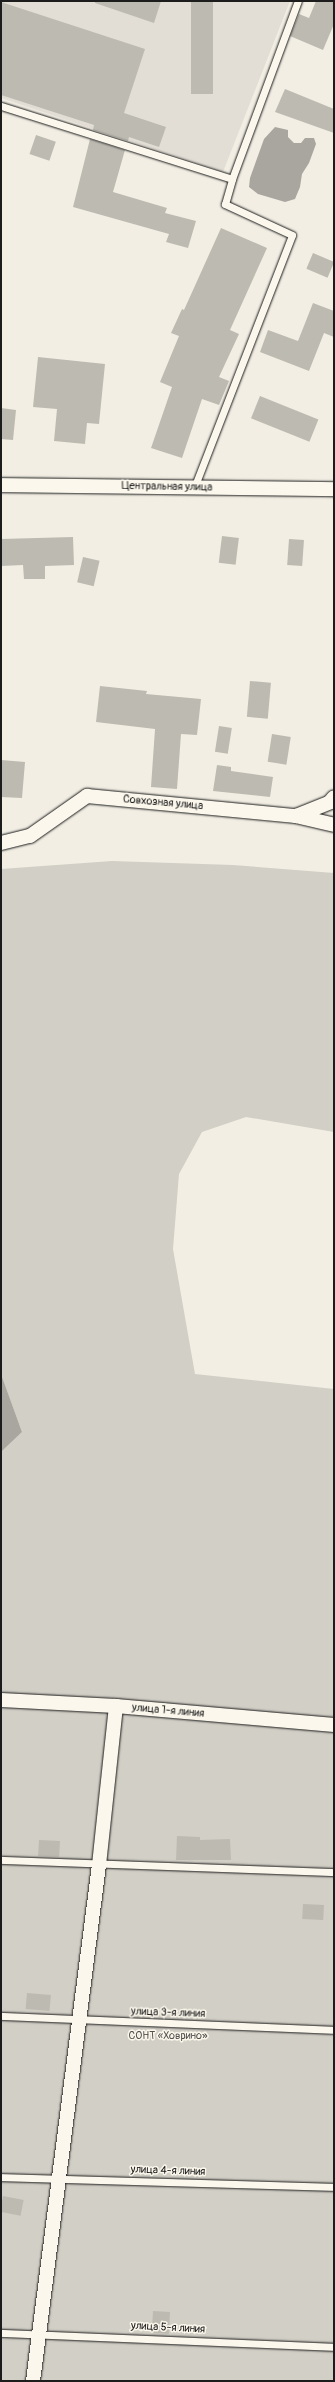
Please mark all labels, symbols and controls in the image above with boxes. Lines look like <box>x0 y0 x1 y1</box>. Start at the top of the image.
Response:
street label: Центральная улица <box>121 480 213 494</box>
street label: Совхозная улица <box>122 793 204 813</box>
street label: улица 1-я линия <box>131 1701 205 1721</box>
street label: улица 3-я линия <box>131 2005 205 2021</box>
park label: СОНТ «Ховрино» <box>129 2029 207 2043</box>
street label: улица 4-я линия <box>130 2163 206 2179</box>
street label: улица 5-я линия <box>131 2319 205 2337</box>

